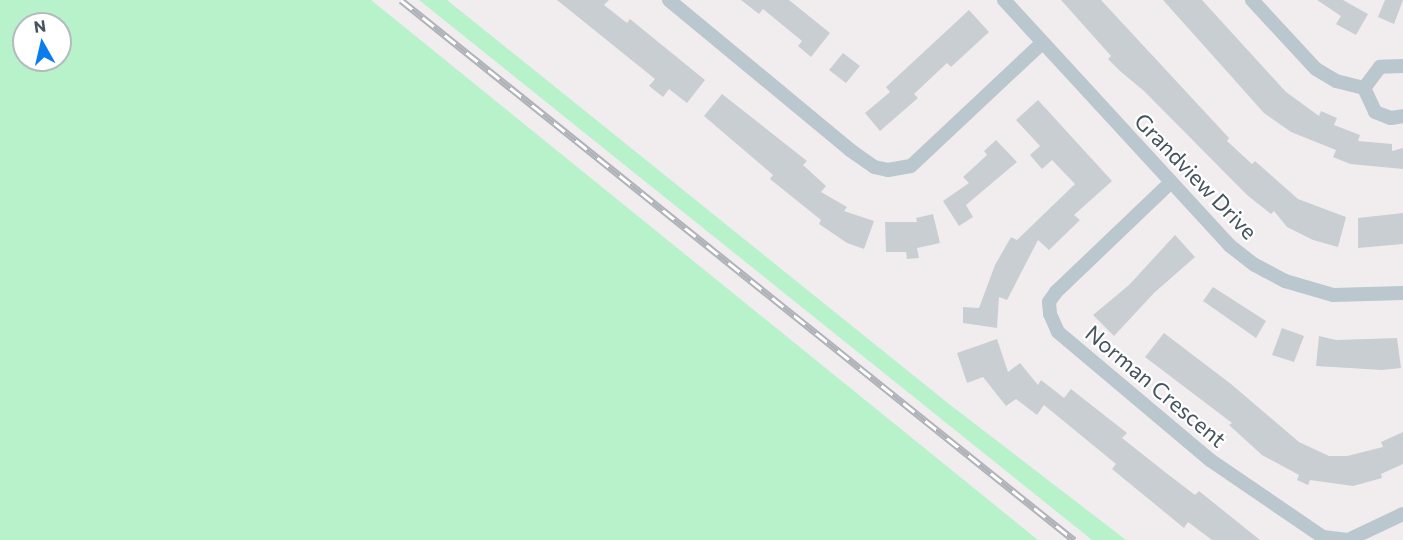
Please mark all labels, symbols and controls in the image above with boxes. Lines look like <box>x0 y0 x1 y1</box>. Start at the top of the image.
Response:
north arrow <box>12 12 72 72</box>
text: N <box>32 15 47 36</box>
street label: Grandview Drive <box>1129 108 1263 244</box>
street label: Norman Crescent <box>1080 320 1232 452</box>

